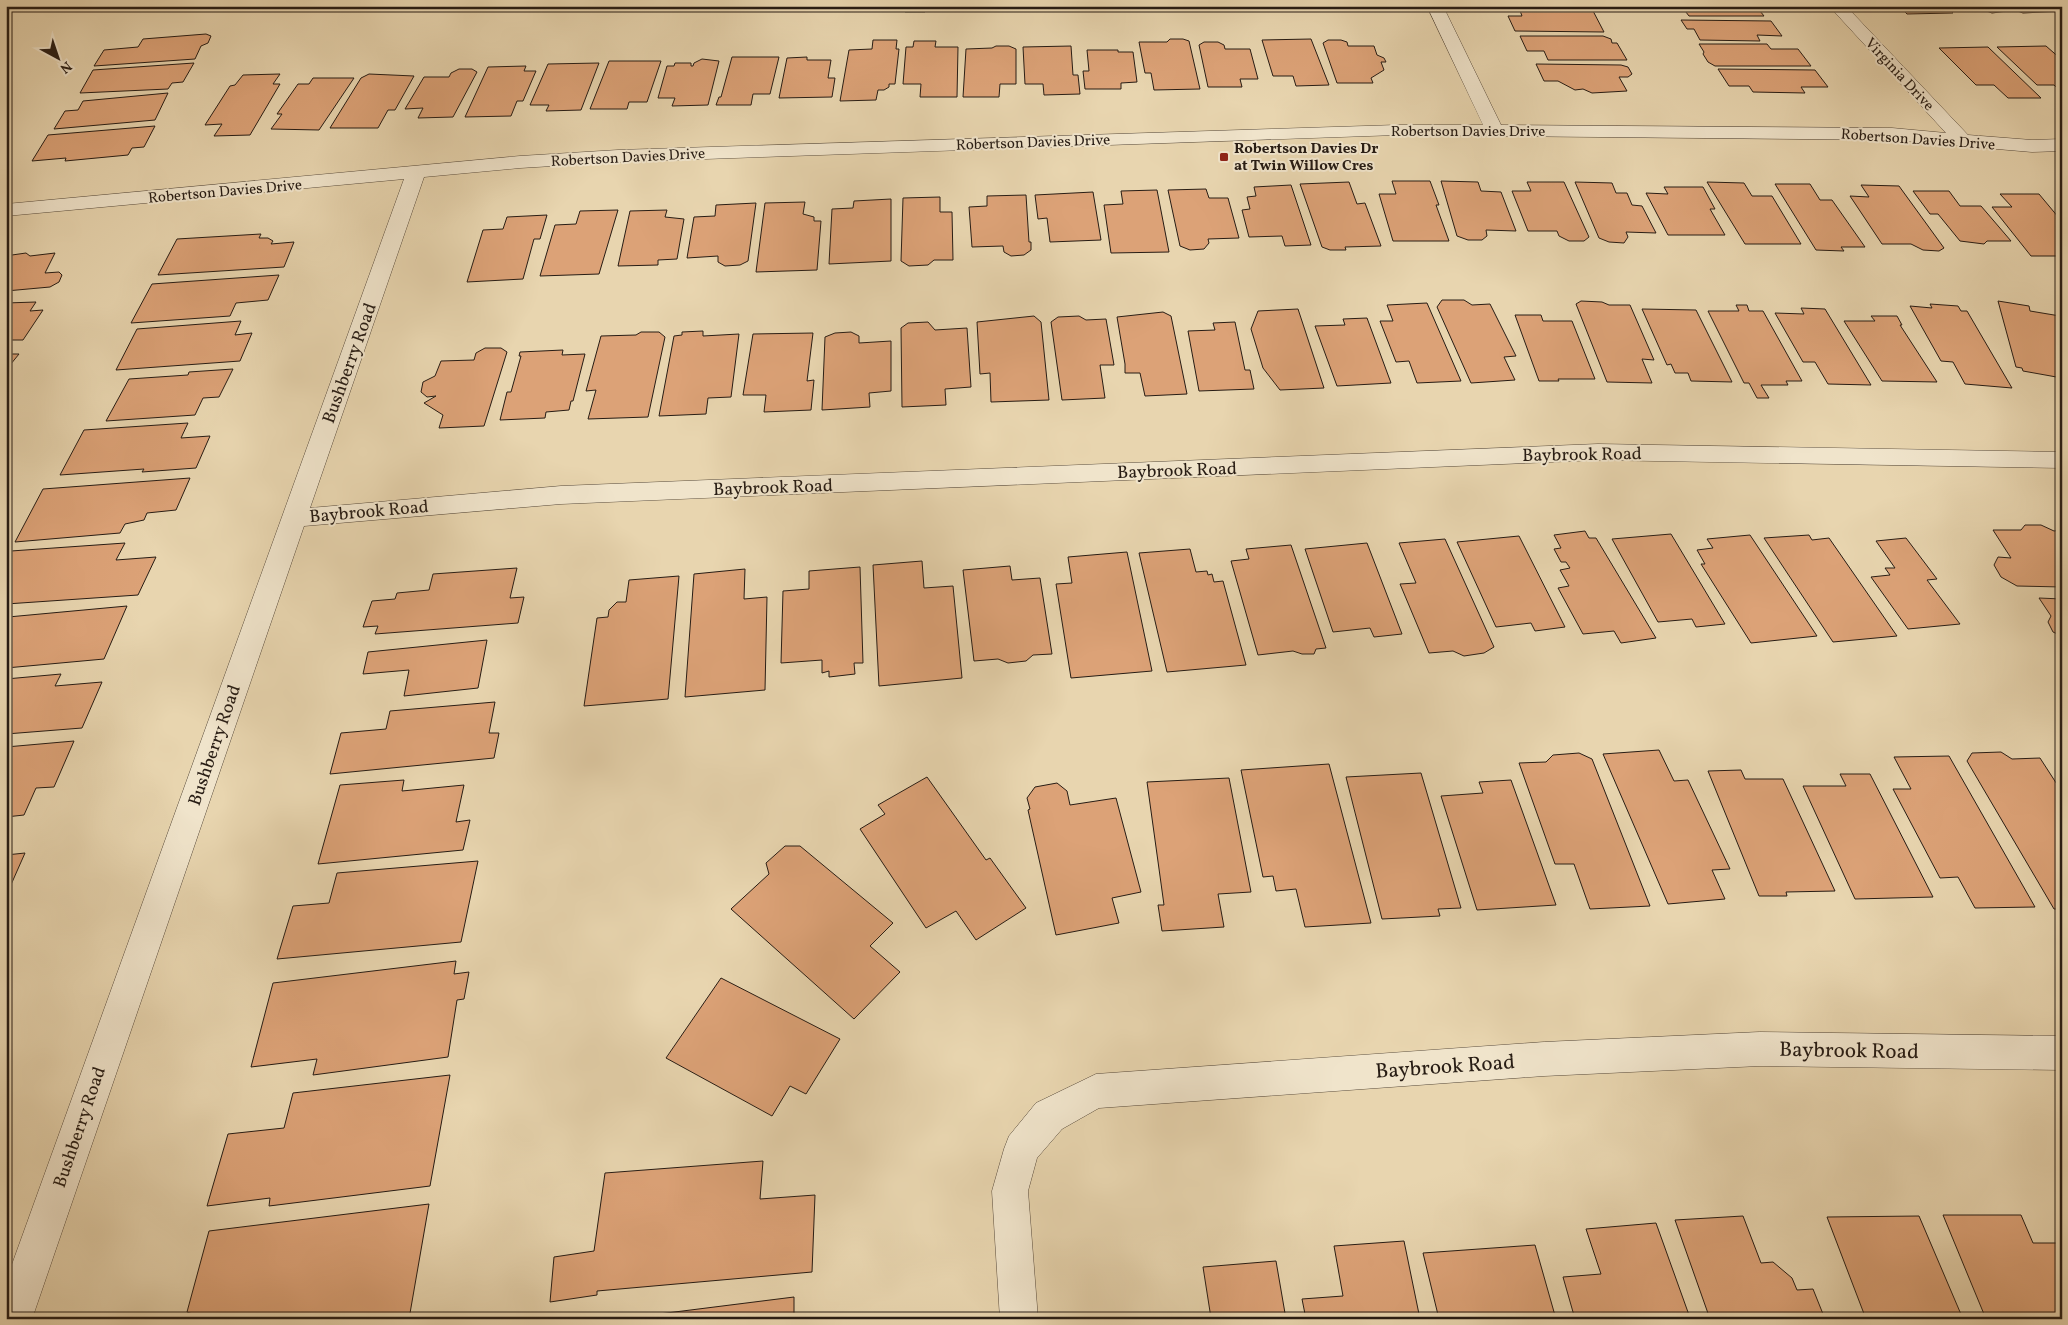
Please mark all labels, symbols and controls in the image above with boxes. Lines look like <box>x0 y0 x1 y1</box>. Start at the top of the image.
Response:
north arrow <box>32 32 82 82</box>
street label: Virginia Drive <box>1859 34 1938 116</box>
text: N <box>55 56 75 77</box>
street label: Robertson Davies Drive <box>1391 122 1545 143</box>
street label: Robertson Davies Drive <box>1840 125 1996 156</box>
street label: Robertson Davies Drive <box>955 130 1111 157</box>
place label: Robertson Davies Dr at Twin Willow Cres <box>1234 139 1378 177</box>
street label: Robertson Davies Drive <box>550 144 706 173</box>
marker: Robertson Davies Dr at Twin Willow Cres <box>1218 151 1230 163</box>
street label: Robertson Davies Drive <box>147 175 303 210</box>
street label: Bushberry Road <box>317 300 384 427</box>
street label: Baybrook Road <box>1522 442 1642 469</box>
street label: Baybrook Road <box>1117 457 1237 486</box>
street label: Baybrook Road <box>713 474 833 503</box>
street label: Baybrook Road <box>308 495 430 530</box>
street label: Bushberry Road <box>183 682 248 809</box>
street label: Baybrook Road <box>1779 1036 1919 1067</box>
street label: Baybrook Road <box>1374 1048 1516 1087</box>
street label: Bushberry Road <box>48 1064 113 1191</box>

